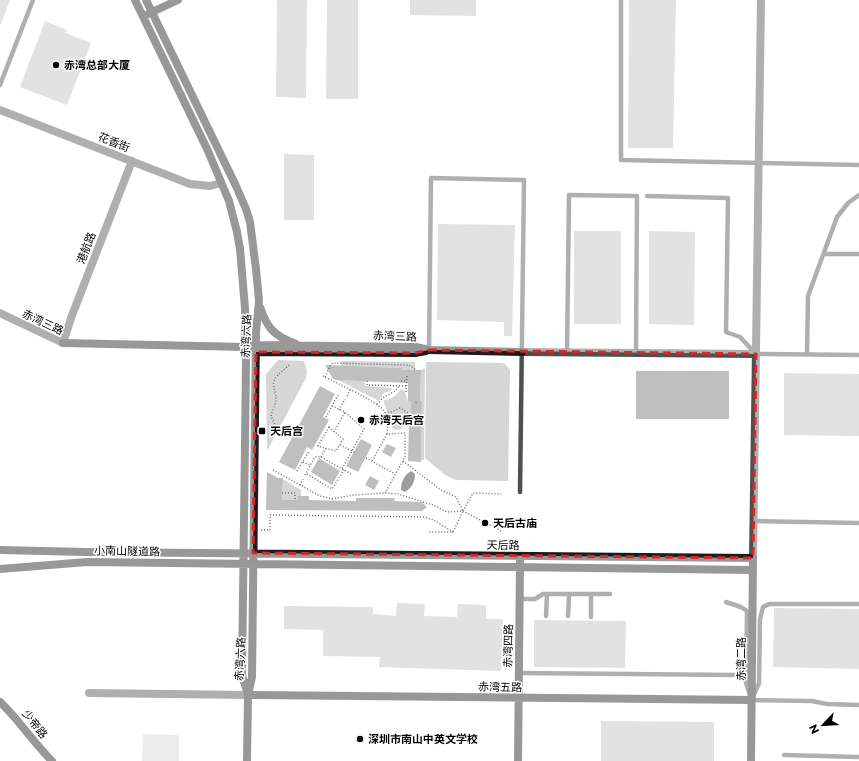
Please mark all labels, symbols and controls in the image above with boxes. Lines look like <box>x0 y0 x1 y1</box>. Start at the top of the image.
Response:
place label: 赤湾总部大厦 <box>64 58 130 72</box>
marker: 赤湾总部大厦 <box>51 60 61 70</box>
street label: 花香街 <box>96 129 132 155</box>
street label: 港航路 <box>74 230 98 266</box>
street label: 赤湾三路 <box>20 306 66 338</box>
street label: 赤湾六路 <box>238 314 254 358</box>
street label: 赤湾三路 <box>373 328 417 344</box>
place label: 赤湾天后宫 <box>369 413 424 427</box>
marker: 赤湾天后宫 <box>356 415 366 425</box>
place label: 天后宫 <box>270 424 303 438</box>
marker: 天后宫 <box>257 426 267 436</box>
place label: 天后古庙 <box>493 516 537 530</box>
marker: 天后古庙 <box>480 518 490 528</box>
street label: 天后路 <box>486 538 520 552</box>
street label: 小南山隧道路 <box>94 543 160 559</box>
street label: 赤湾四路 <box>501 624 515 668</box>
street label: 赤湾六路 <box>232 637 248 681</box>
street label: 赤湾二路 <box>734 637 748 681</box>
street label: 赤湾五路 <box>478 680 522 694</box>
north arrow <box>803 705 843 745</box>
street label: 少帝路 <box>19 707 51 741</box>
text: N <box>806 722 822 736</box>
place label: 深圳市南山中英文学校 <box>368 732 478 746</box>
marker: 深圳市南山中英文学校 <box>355 734 365 744</box>

